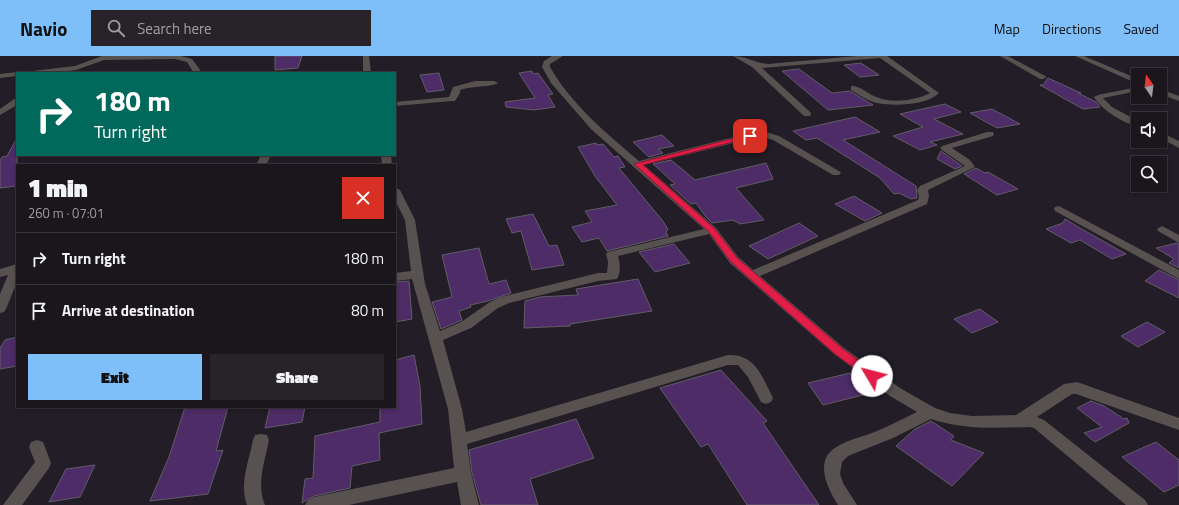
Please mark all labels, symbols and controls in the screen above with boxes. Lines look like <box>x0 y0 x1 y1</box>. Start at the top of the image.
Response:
search box <box>91 10 371 46</box>
text: Navio <box>20 14 67 43</box>
icon: search <box>105 17 127 39</box>
text: Search here <box>137 17 212 40</box>
text: Map <box>994 18 1020 39</box>
text: Directions <box>1042 18 1101 39</box>
text: Saved <box>1123 18 1159 39</box>
north arrow <box>1131 68 1167 104</box>
map controls <box>1131 68 1167 192</box>
text: 180 m <box>94 79 171 122</box>
icon: right <box>28 88 80 140</box>
button: sound <box>1131 112 1167 148</box>
text: Turn right <box>94 118 167 145</box>
pin <box>733 119 767 153</box>
icon: arrive <box>739 125 761 147</box>
button: search <box>1131 156 1167 192</box>
text: 1 min <box>28 170 88 206</box>
button: close <box>342 177 384 219</box>
text: 260 m · 07:01 <box>28 203 104 223</box>
text: Turn right <box>62 247 126 270</box>
text: 180 m <box>343 247 384 270</box>
icon: right <box>28 248 50 270</box>
text: Arrive at destination <box>62 299 195 322</box>
text: 80 m <box>351 299 384 322</box>
icon: arrive <box>28 300 50 322</box>
button: Exit <box>28 354 202 400</box>
button: Share <box>210 354 384 400</box>
position arrow <box>851 355 893 397</box>

